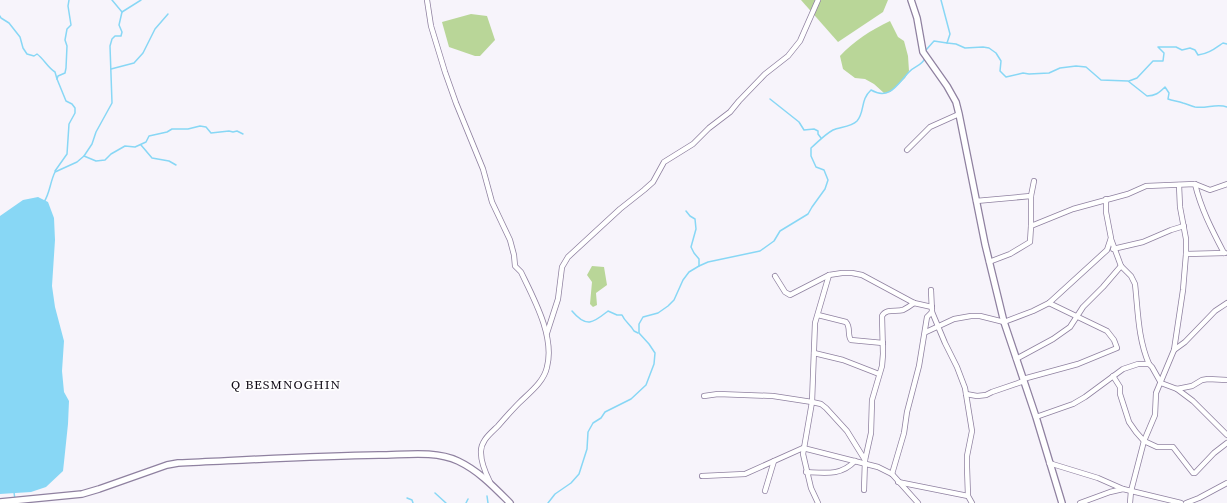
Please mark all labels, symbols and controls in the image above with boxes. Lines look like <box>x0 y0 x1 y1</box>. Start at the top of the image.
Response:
district label: Q BESMNOGHIN <box>231 376 341 393</box>

